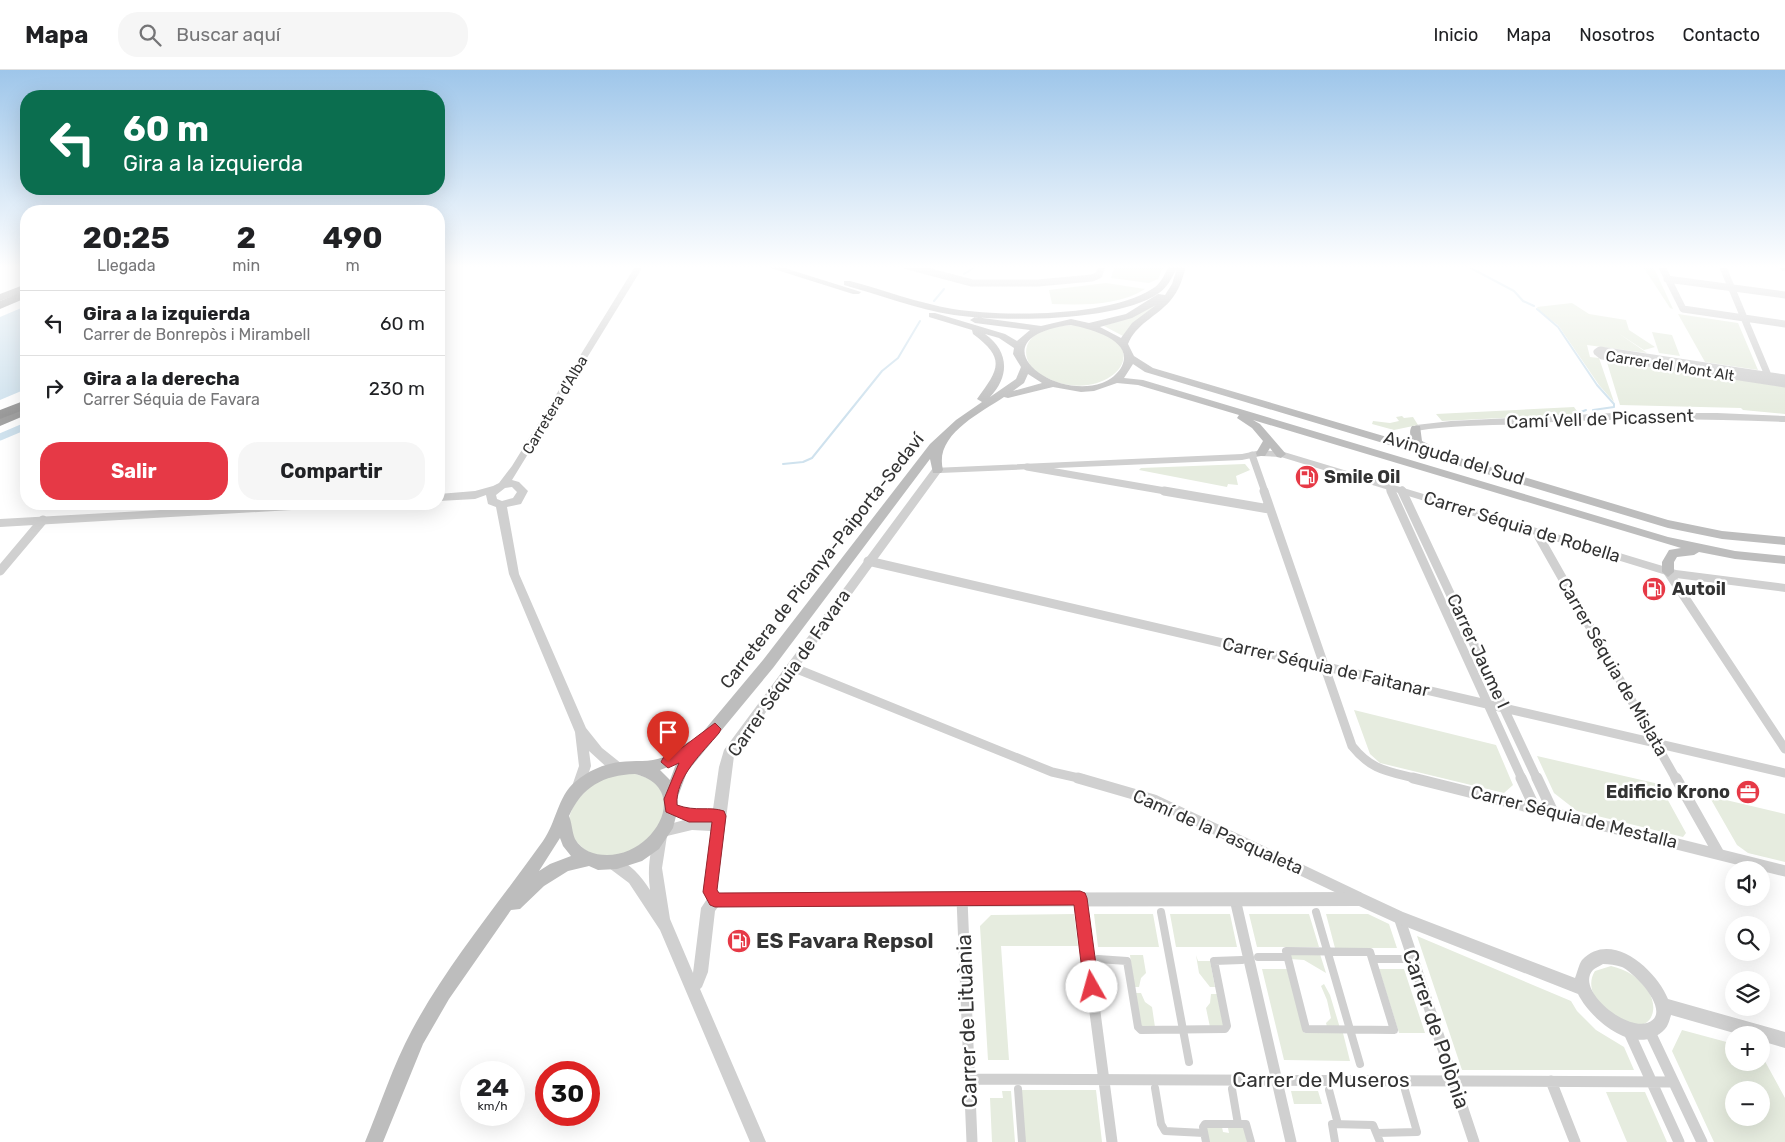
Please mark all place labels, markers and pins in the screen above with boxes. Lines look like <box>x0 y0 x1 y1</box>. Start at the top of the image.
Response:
fuel station icon: Smile Oil <box>1294 464 1320 490</box>
place label: Smile Oil <box>1324 466 1400 488</box>
fuel station icon: Autoil <box>1641 576 1667 602</box>
place label: Autoil <box>1672 578 1726 600</box>
pin <box>647 711 689 762</box>
office icon: Edificio Krono <box>1735 779 1761 805</box>
place label: Edificio Krono <box>1606 781 1730 803</box>
fuel station icon: ES Favara Repsol <box>726 928 752 954</box>
place label: ES Favara Repsol <box>756 928 934 953</box>

